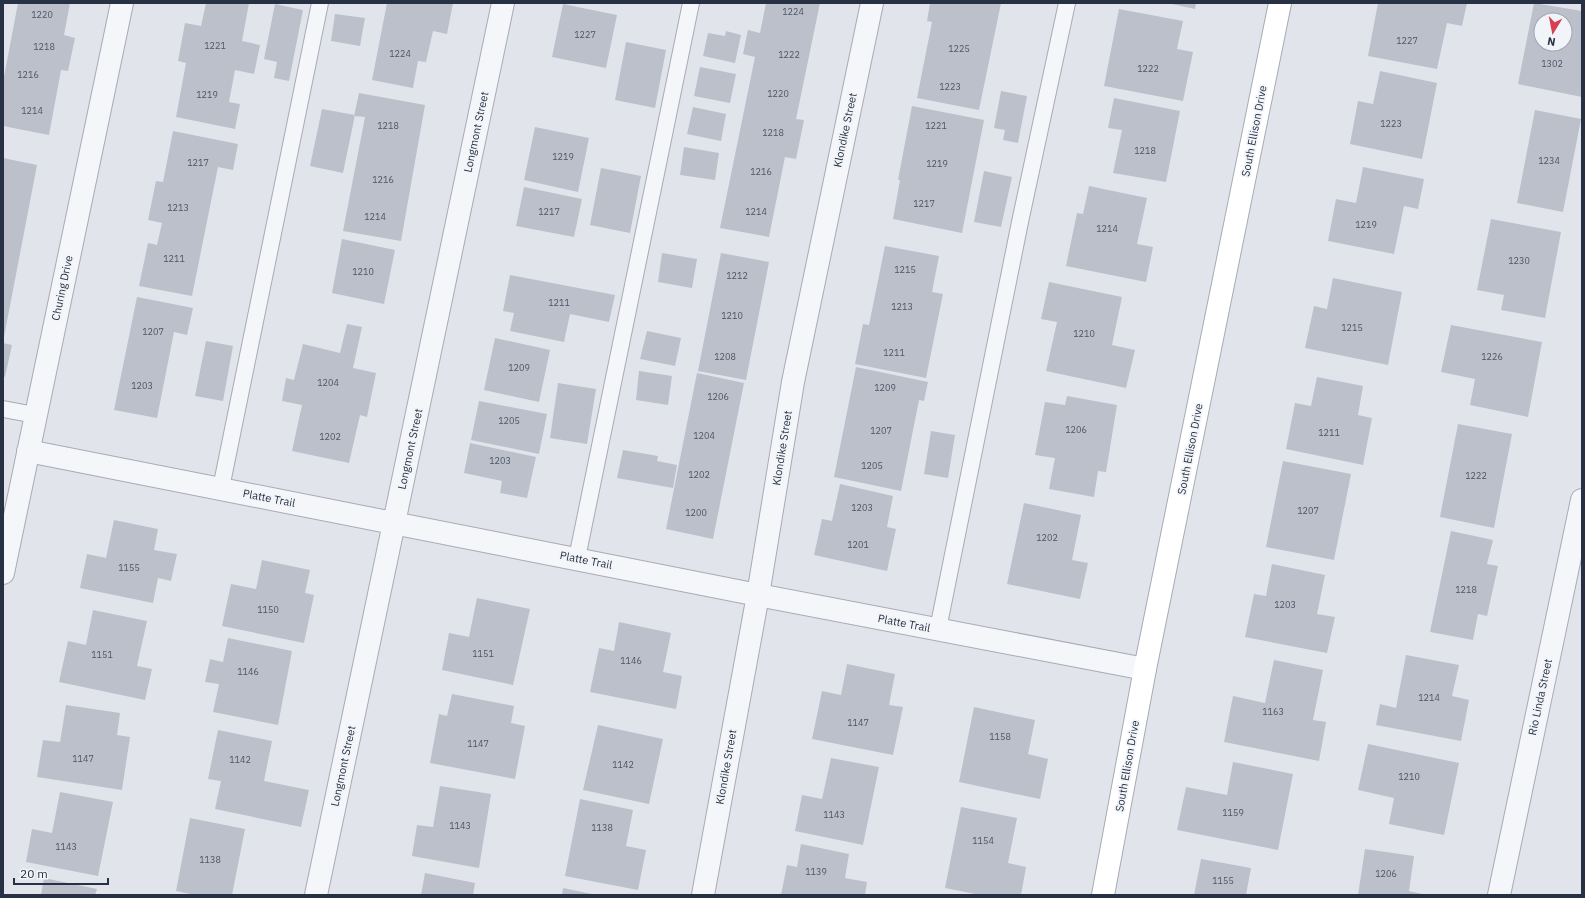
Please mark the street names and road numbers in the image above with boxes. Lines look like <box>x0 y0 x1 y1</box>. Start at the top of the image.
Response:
street label: South Ellison Drive <box>1238 84 1270 178</box>
street label: Longmont Street <box>461 90 491 174</box>
street label: Klondike Street <box>830 91 860 169</box>
street label: Churing Drive <box>48 254 76 322</box>
street label: South Ellison Drive <box>1174 402 1206 496</box>
street label: Longmont Street <box>395 407 425 491</box>
street label: Klondike Street <box>769 409 795 487</box>
street label: Platte Trail <box>242 486 296 510</box>
street label: Platte Trail <box>559 548 613 572</box>
street label: Platte Trail <box>877 611 931 635</box>
street label: Rio Linda Street <box>1525 657 1555 737</box>
street label: South Ellison Drive <box>1112 719 1142 813</box>
street label: Longmont Street <box>328 724 358 808</box>
street label: Klondike Street <box>713 728 740 806</box>

